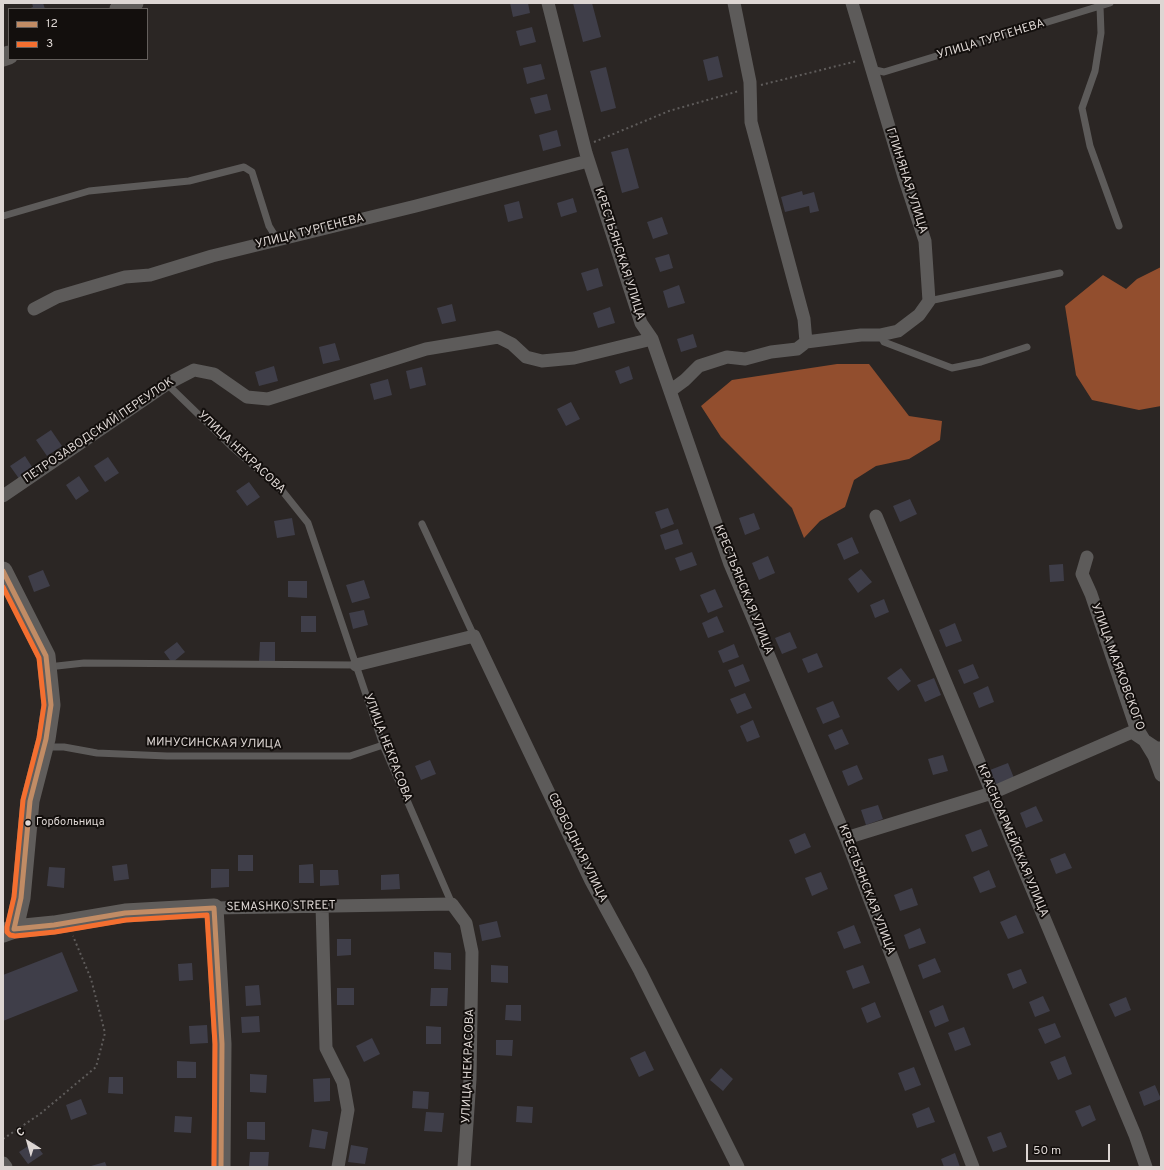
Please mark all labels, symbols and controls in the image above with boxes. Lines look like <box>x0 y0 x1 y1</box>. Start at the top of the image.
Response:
legend <box>8 8 148 60</box>
text: 12 <box>46 16 58 32</box>
street label: УЛИЦА ТУРГЕНЕВА <box>936 17 1046 63</box>
text: 3 <box>46 36 53 52</box>
street label: ГЛИНЯНАЯ УЛИЦА <box>882 126 930 236</box>
street label: КРЕСТЬЯНСКАЯ УЛИЦА <box>591 186 647 322</box>
street label: УЛИЦА ТУРГЕНЕВА <box>254 212 366 252</box>
street label: ПЕТРОЗАВОДСКИЙ ПЕРЕУЛОК <box>21 375 177 487</box>
street label: УЛИЦА НЕКРАСОВА <box>194 409 288 497</box>
street label: КРЕСТЬЯНСКАЯ УЛИЦА <box>710 523 776 657</box>
street label: УЛИЦА МАЯКОВСКОГО <box>1087 601 1147 733</box>
street label: УЛИЦА НЕКРАСОВА <box>360 692 414 804</box>
street label: МИНУСИНСКАЯ УЛИЦА <box>146 736 282 752</box>
street label: КРАСНОАРМЕЙСКАЯ УЛИЦА <box>973 762 1051 920</box>
street label: СВОБОДНАЯ УЛИЦА <box>544 791 610 905</box>
place label: Горбольница <box>36 816 104 830</box>
marker: Горбольница <box>23 818 33 828</box>
street label: КРЕСТЬЯНСКАЯ УЛИЦА <box>834 823 898 957</box>
street label: SEMASHKO STREET <box>226 899 336 915</box>
street label: УЛИЦА НЕКРАСОВА <box>460 1008 478 1124</box>
north arrow <box>8 1122 48 1162</box>
text: С <box>14 1125 28 1140</box>
scale bar <box>1028 1136 1112 1162</box>
text: 50 m <box>1033 1143 1061 1159</box>

